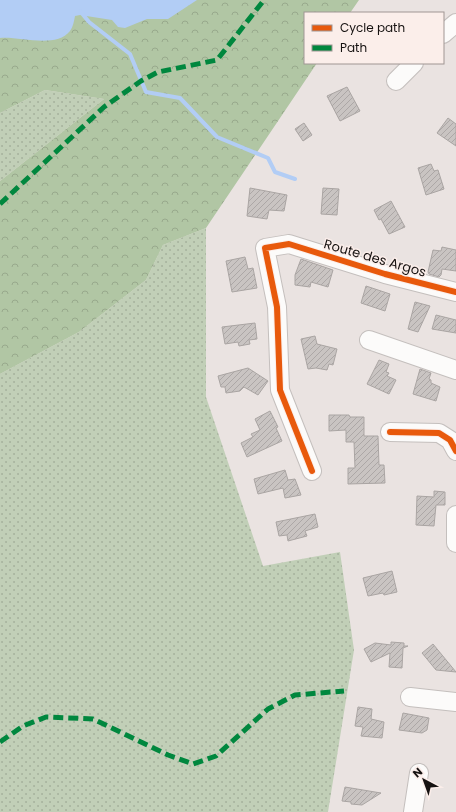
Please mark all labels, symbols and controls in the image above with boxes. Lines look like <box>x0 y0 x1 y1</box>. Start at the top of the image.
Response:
legend <box>304 12 444 64</box>
text: Cycle path <box>340 19 405 36</box>
text: Path <box>340 39 367 56</box>
street label: Route des Argos <box>322 234 428 282</box>
north arrow <box>404 760 444 800</box>
text: N <box>409 764 426 781</box>

